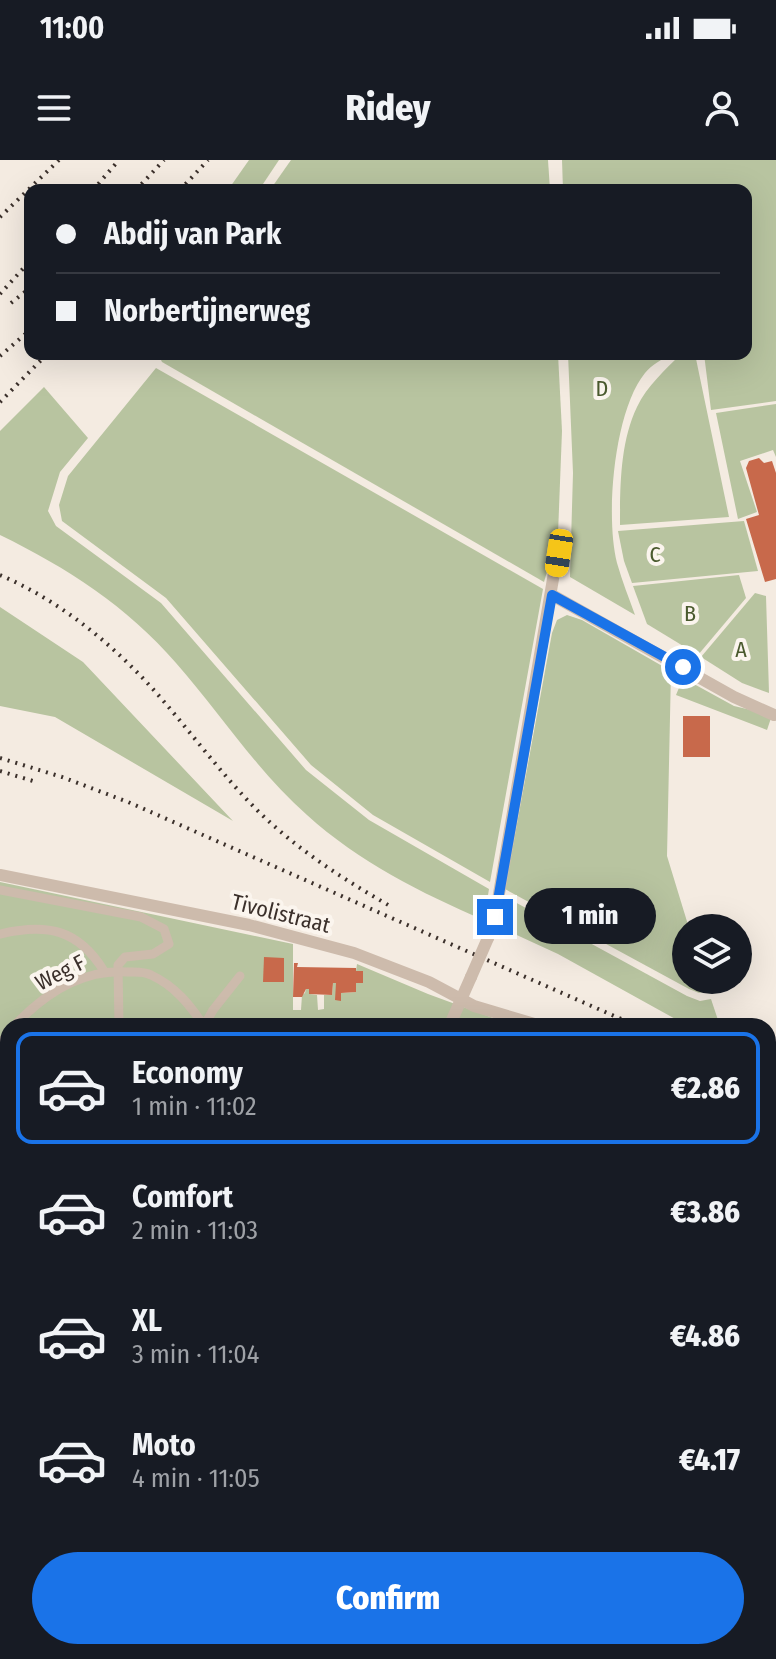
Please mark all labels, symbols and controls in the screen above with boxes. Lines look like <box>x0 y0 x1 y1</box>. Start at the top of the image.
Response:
text: 11:00 <box>40 10 104 46</box>
icon: menu <box>32 86 76 130</box>
text: Ridey <box>346 86 430 130</box>
icon: person <box>700 86 744 130</box>
text: Abdij van Park <box>104 216 281 252</box>
text: Norbertijnerweg <box>104 293 310 329</box>
park label: D <box>596 375 608 402</box>
car <box>543 527 575 579</box>
park label: C <box>649 541 661 568</box>
park label: B <box>684 600 696 627</box>
park label: A <box>735 636 747 663</box>
route start <box>665 649 701 685</box>
street label: Tivolistraat <box>229 888 334 939</box>
callout: 1 min <box>523 889 655 945</box>
route end <box>477 899 513 935</box>
text: 1 min <box>562 900 618 931</box>
map controls <box>672 914 752 994</box>
button: layers <box>672 914 752 994</box>
street label: Weg F <box>31 948 90 996</box>
icon: car <box>36 1052 108 1124</box>
text: Economy <box>132 1055 243 1091</box>
text: €2.86 <box>671 1070 740 1106</box>
text: 1 min · 11:02 <box>132 1091 256 1122</box>
icon: car <box>36 1176 108 1248</box>
text: Comfort <box>132 1179 233 1215</box>
text: €3.86 <box>670 1194 740 1230</box>
text: 2 min · 11:03 <box>132 1215 258 1246</box>
icon: car <box>36 1300 108 1372</box>
text: XL <box>132 1303 162 1339</box>
text: €4.86 <box>670 1318 740 1354</box>
text: 3 min · 11:04 <box>132 1339 259 1370</box>
icon: car <box>36 1424 108 1496</box>
text: Moto <box>132 1427 196 1463</box>
text: €4.17 <box>679 1442 740 1478</box>
text: 4 min · 11:05 <box>132 1463 260 1494</box>
button: Confirm <box>32 1552 744 1644</box>

